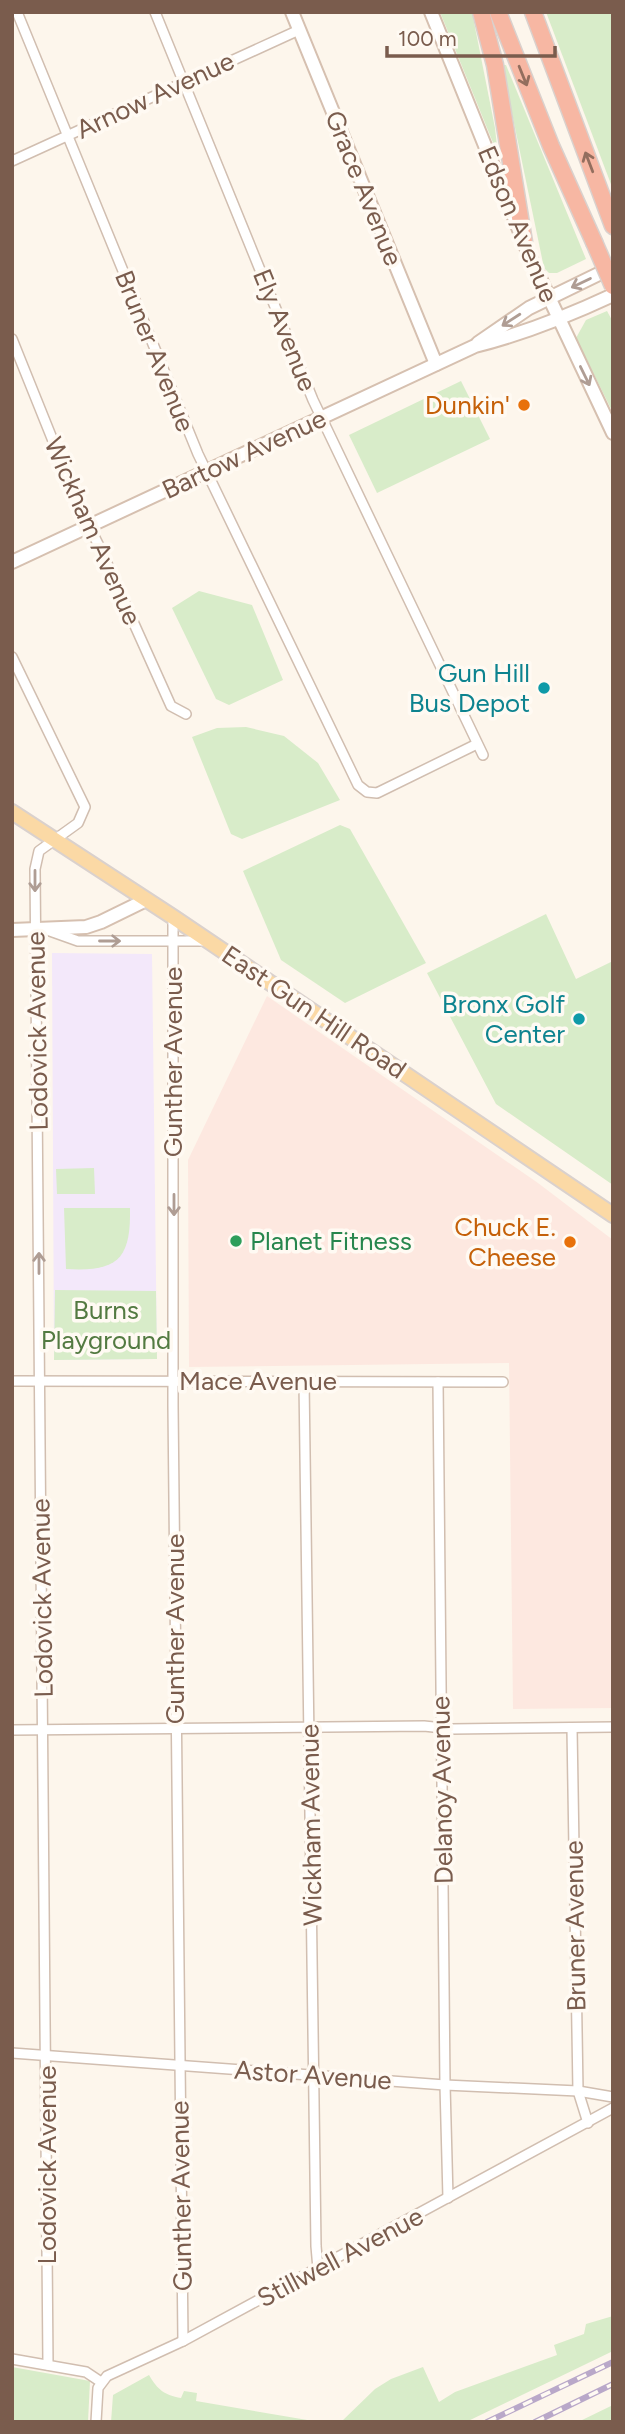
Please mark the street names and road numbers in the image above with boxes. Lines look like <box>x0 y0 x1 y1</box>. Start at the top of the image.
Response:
street label: Arnow Avenue <box>71 44 239 146</box>
street label: Grace Avenue <box>318 106 410 270</box>
street label: Edson Avenue <box>471 141 565 307</box>
street label: Ely Avenue <box>246 264 324 396</box>
street label: Bruner Avenue <box>108 266 202 436</box>
street label: Bartow Avenue <box>157 402 331 506</box>
street label: Wickham Avenue <box>37 432 149 630</box>
street label: Lodovick Avenue <box>19 931 55 1131</box>
street label: East Gun Hill Road <box>216 938 412 1086</box>
street label: Gunther Avenue <box>157 967 189 1157</box>
street label: Mace Avenue <box>179 1365 337 1397</box>
street label: Lodovick Avenue <box>24 1498 60 1698</box>
street label: Gunther Avenue <box>159 1534 191 1724</box>
street label: Delanoy Avenue <box>424 1696 460 1884</box>
street label: Wickham Avenue <box>293 1724 329 1926</box>
street label: Bruner Avenue <box>558 1840 592 2012</box>
street label: Astor Avenue <box>233 2054 393 2096</box>
street label: Lodovick Avenue <box>31 2065 63 2265</box>
street label: Gunther Avenue <box>163 2101 199 2291</box>
street label: Stillwell Avenue <box>252 2200 428 2314</box>

